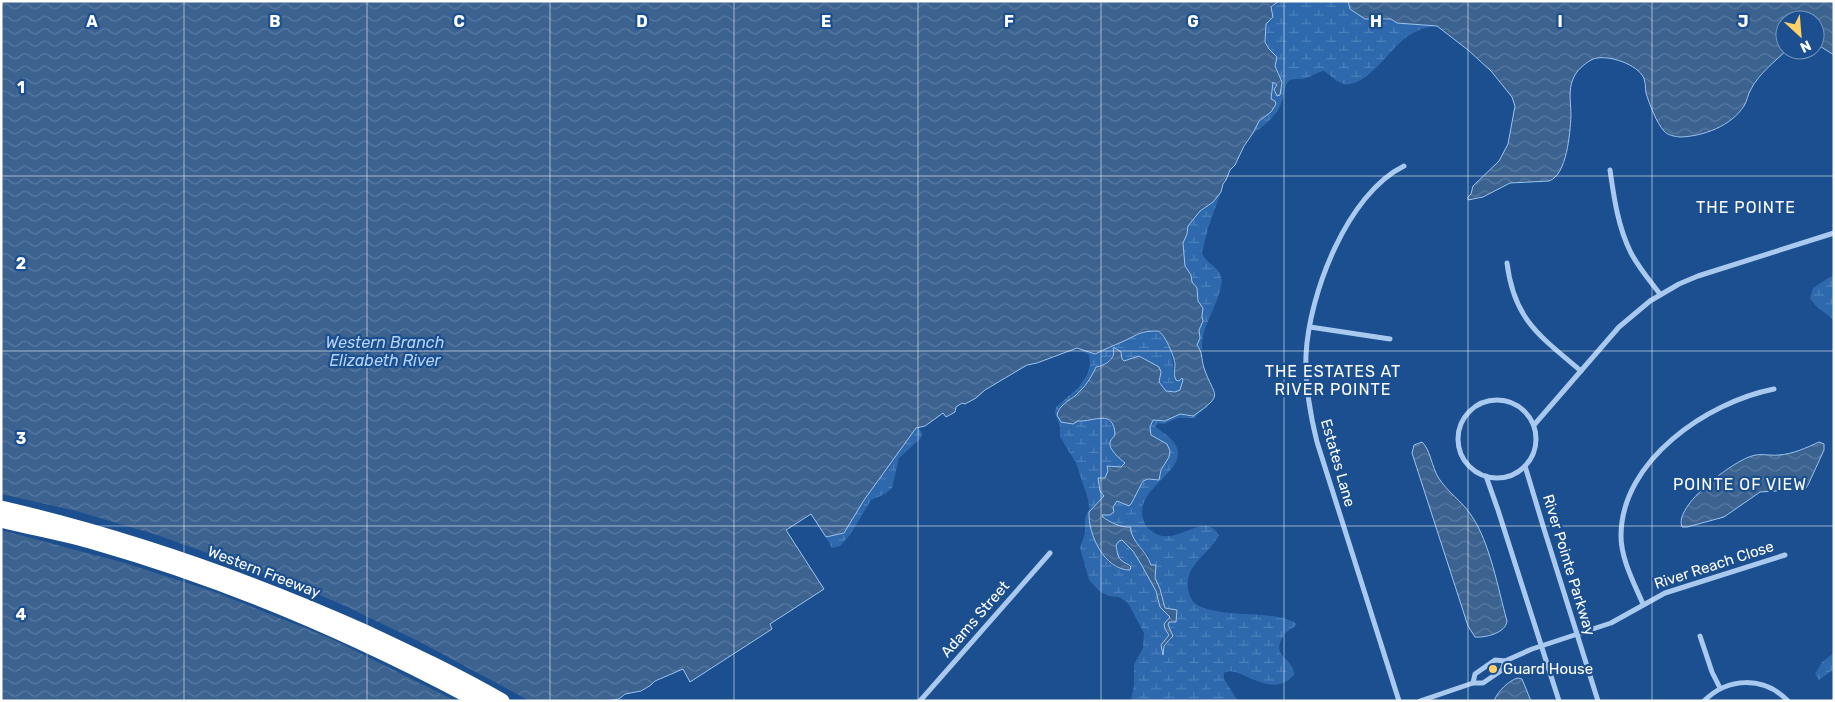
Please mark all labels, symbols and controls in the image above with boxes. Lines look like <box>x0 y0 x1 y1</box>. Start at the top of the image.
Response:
north arrow <box>1775 10 1825 60</box>
text: A <box>86 12 98 31</box>
text: B <box>269 12 281 31</box>
text: C <box>453 12 465 31</box>
text: D <box>636 12 648 31</box>
text: E <box>821 12 831 31</box>
text: F <box>1004 12 1014 31</box>
text: G <box>1187 12 1199 31</box>
text: H <box>1370 12 1382 31</box>
text: I <box>1557 12 1563 31</box>
text: J <box>1738 12 1748 31</box>
text: N <box>1797 36 1814 56</box>
text: 1 <box>17 78 25 97</box>
district label: THE POINTE <box>1696 198 1796 217</box>
text: 2 <box>16 254 26 273</box>
water label: Western Branch Elizabeth River <box>326 333 444 370</box>
district label: THE ESTATES AT RIVER POINTE <box>1265 362 1401 399</box>
street label: Estates Lane <box>1317 417 1359 509</box>
text: 3 <box>16 429 26 448</box>
district label: POINTE OF VIEW <box>1673 475 1807 494</box>
street label: River Pointe Parkway <box>1539 492 1599 638</box>
street label: River Reach Close <box>1652 537 1776 593</box>
street label: Western Freeway <box>205 542 323 602</box>
street label: Adams Street <box>937 577 1013 661</box>
text: 4 <box>16 605 27 624</box>
place label: Guard House <box>1503 660 1593 678</box>
marker: Guard House <box>1487 663 1499 675</box>

